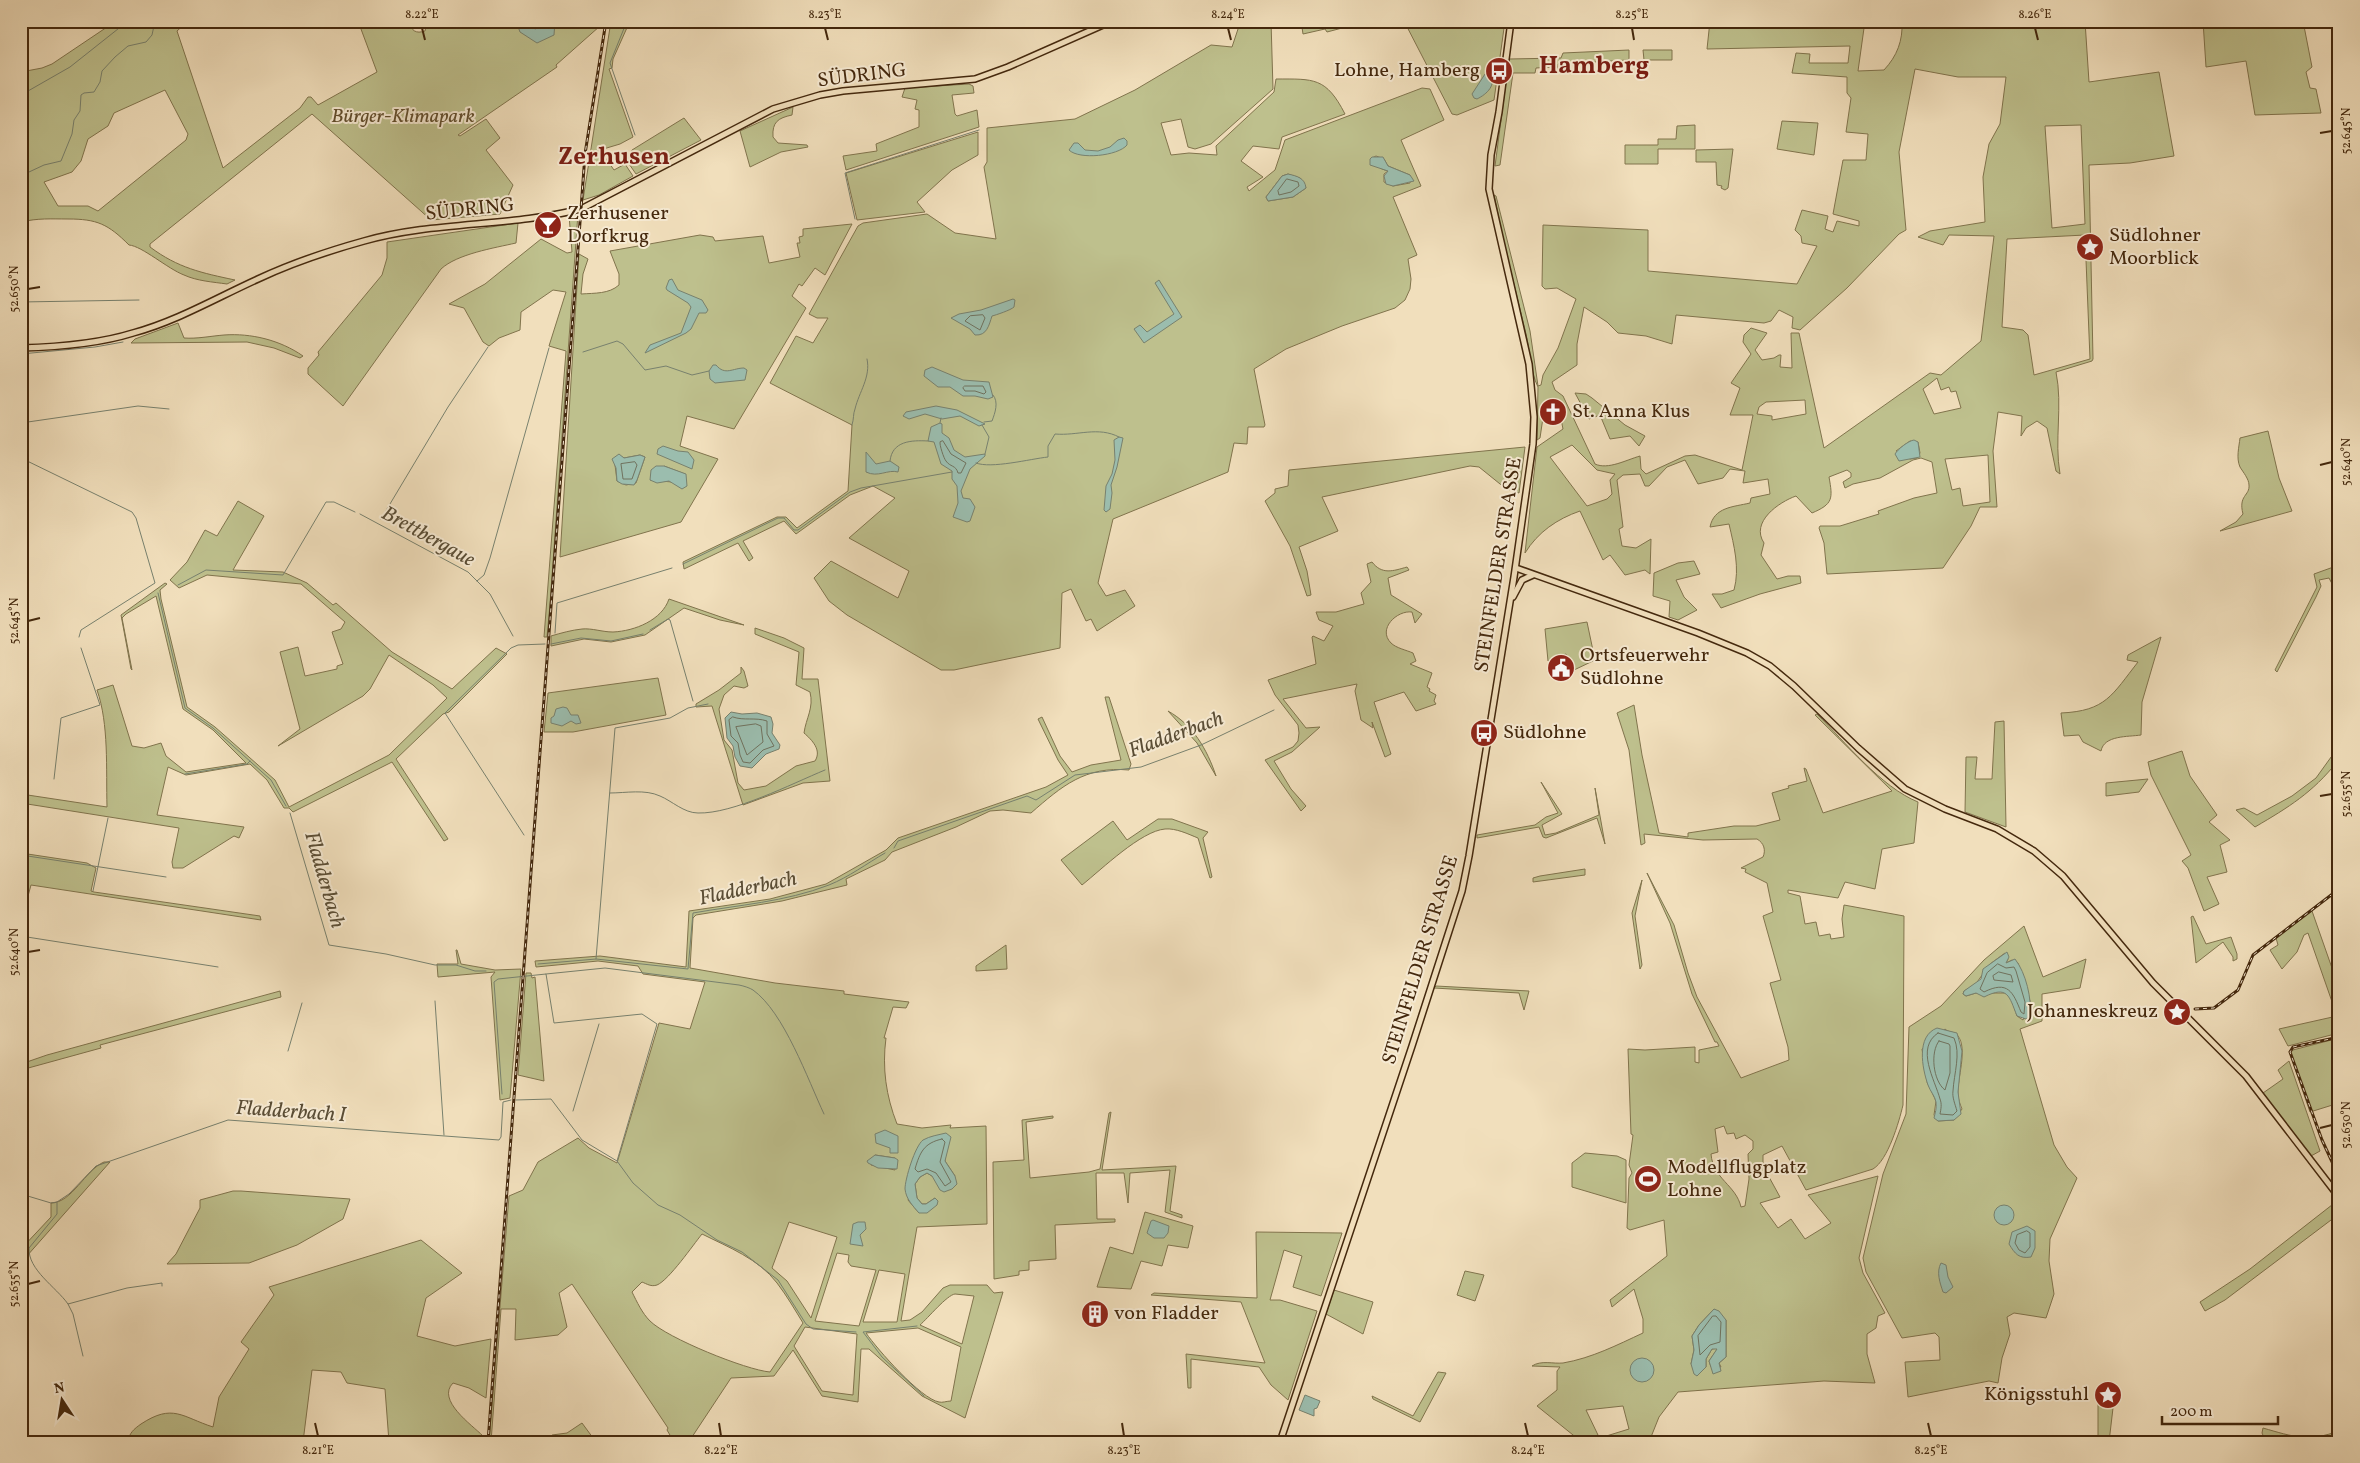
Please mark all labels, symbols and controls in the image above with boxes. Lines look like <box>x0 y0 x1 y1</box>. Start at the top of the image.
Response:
text: 8.22°E <box>405 7 439 23</box>
text: 8.23°E <box>809 7 841 23</box>
text: 8.24°E <box>1211 7 1245 23</box>
text: 8.25°E <box>1616 7 1648 23</box>
text: 8.26°E <box>2018 7 2052 23</box>
district label: Hamberg <box>1539 49 1650 84</box>
bus stop icon: Lohne, Hamberg <box>1484 56 1514 86</box>
street label: SÜDRING <box>816 57 908 95</box>
place label: Lohne, Hamberg <box>1334 57 1480 85</box>
park label: Bürger-Klimapark <box>331 103 475 131</box>
text: 52.645°N <box>2339 108 2355 154</box>
district label: Zerhusen <box>558 140 670 175</box>
street label: SÜDRING <box>424 191 516 229</box>
place label: Zerhusener Dorfkrug <box>567 200 669 251</box>
bar icon: Zerhusener Dorfkrug <box>533 210 563 240</box>
place label: Südlohner Moorblick <box>2109 222 2201 273</box>
place icon: Südlohner Moorblick <box>2075 232 2105 262</box>
text: 52.650°N <box>7 265 23 313</box>
church icon: St. Anna Klus <box>1538 397 1568 427</box>
place label: St. Anna Klus <box>1572 398 1690 426</box>
text: 52.640°N <box>2339 438 2355 486</box>
street label: STEINFELDER STRASSE <box>1468 455 1530 675</box>
water label: Brettbergaue <box>376 499 480 575</box>
text: 52.645°N <box>7 598 23 644</box>
place label: Ortsfeuerwehr Südlohne <box>1580 642 1709 693</box>
public building icon: Ortsfeuerwehr Südlohne <box>1546 653 1576 683</box>
water label: Fladderbach <box>1124 704 1228 766</box>
bus stop icon: Südlohne <box>1469 718 1499 748</box>
place label: Südlohne <box>1503 719 1586 747</box>
text: 52.635°N <box>2339 771 2355 817</box>
water label: Fladderbach <box>296 828 352 932</box>
street label: STEINFELDER STRASSE <box>1376 852 1466 1068</box>
water label: Fladderbach <box>696 864 800 914</box>
text: 52.640°N <box>7 928 23 976</box>
place icon: Johanneskreuz <box>2162 997 2192 1027</box>
place label: Johanneskreuz <box>2027 998 2158 1026</box>
water label: Fladderbach I <box>235 1094 348 1130</box>
text: 52.630°N <box>2339 1101 2355 1149</box>
place label: Modellflugplatz Lohne <box>1667 1154 1806 1205</box>
sports icon: Modellflugplatz Lohne <box>1633 1164 1663 1194</box>
text: 52.635°N <box>7 1261 23 1307</box>
building icon: von Fladder <box>1080 1299 1110 1329</box>
place label: von Fladder <box>1114 1300 1219 1328</box>
north arrow <box>38 1376 88 1426</box>
text: N <box>53 1378 67 1399</box>
place icon: Königsstuhl <box>2093 1380 2123 1410</box>
place label: Königsstuhl <box>1984 1381 2089 1409</box>
scale bar <box>2162 1393 2279 1425</box>
text: 200 m <box>2170 1402 2213 1423</box>
text: 8.21°E <box>302 1443 334 1459</box>
text: 8.22°E <box>704 1443 738 1459</box>
text: 8.23°E <box>1108 1443 1140 1459</box>
text: 8.24°E <box>1511 1443 1545 1459</box>
text: 8.25°E <box>1915 1443 1947 1459</box>

